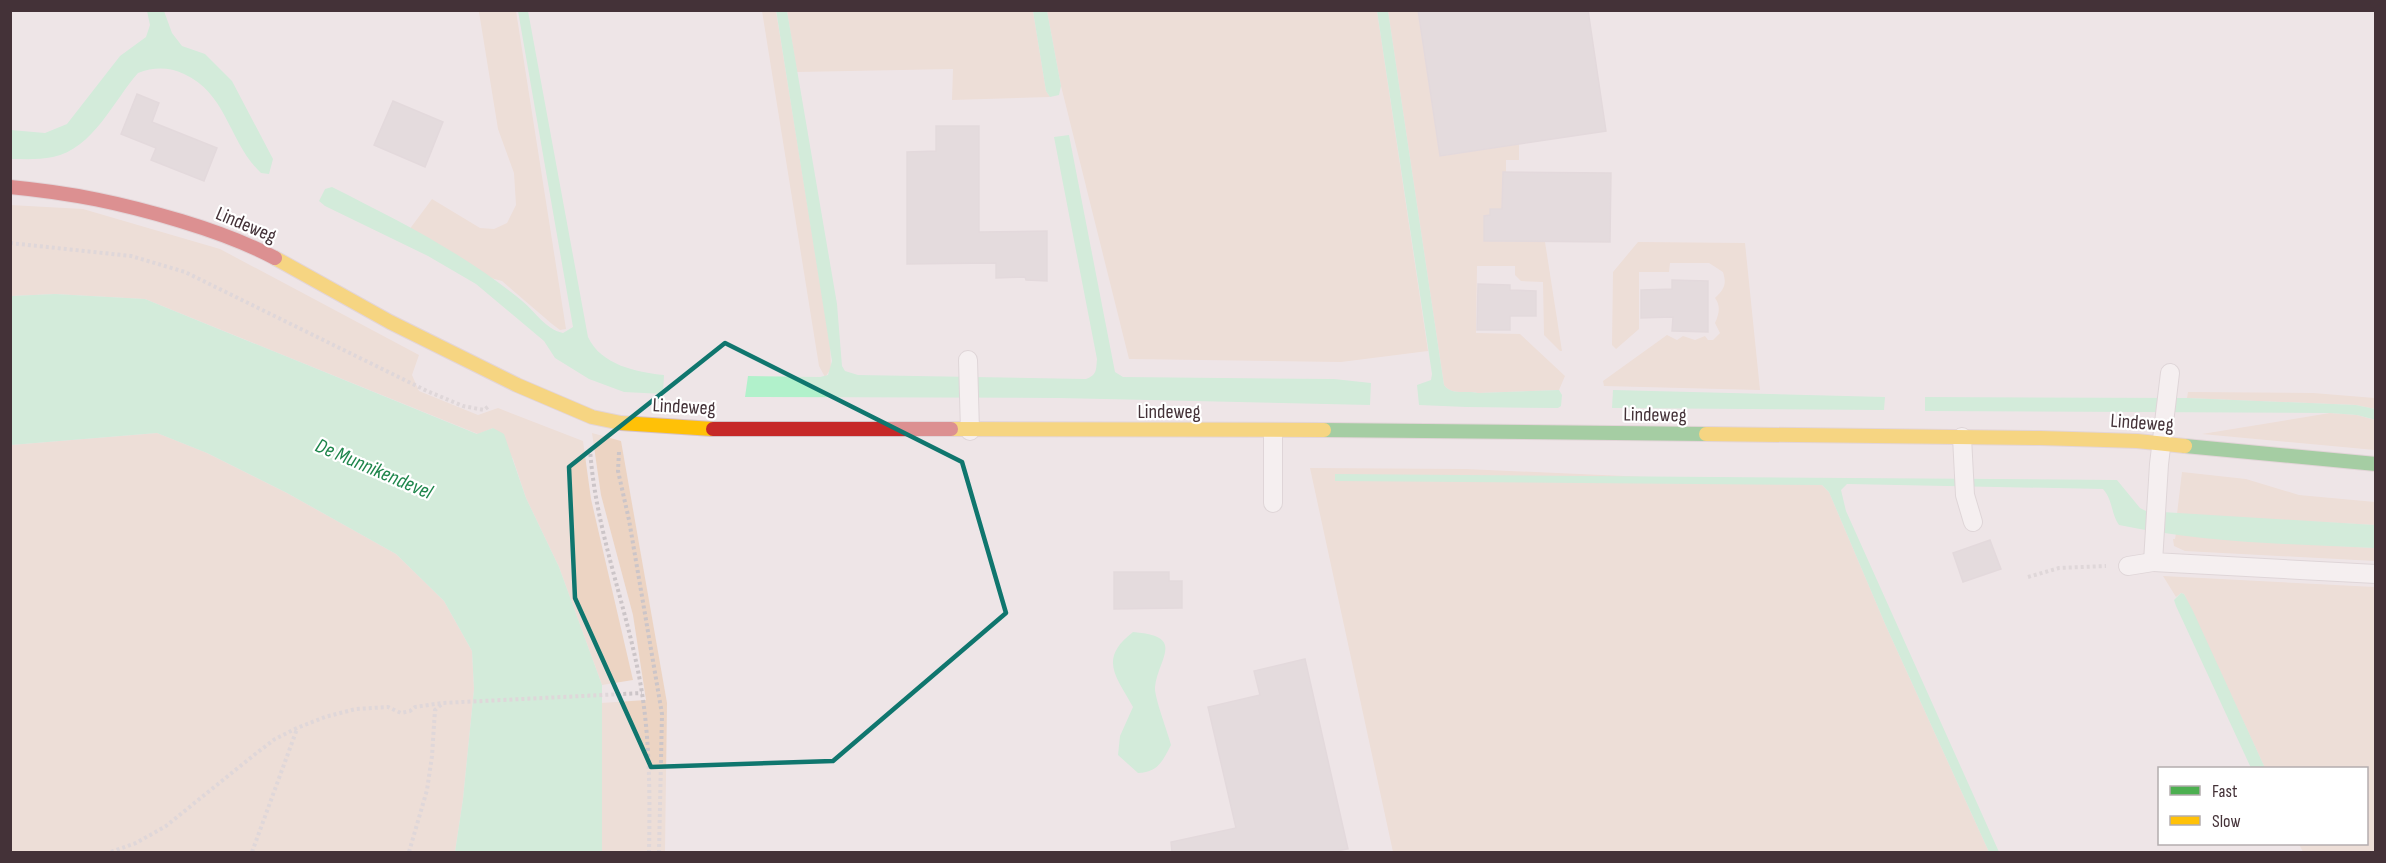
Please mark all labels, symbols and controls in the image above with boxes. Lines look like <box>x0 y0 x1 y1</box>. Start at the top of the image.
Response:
street label: Lindeweg <box>212 202 280 248</box>
street label: Lindeweg <box>652 393 716 421</box>
street label: Lindeweg <box>1137 400 1201 424</box>
street label: Lindeweg <box>1623 402 1687 428</box>
street label: Lindeweg <box>2110 409 2174 437</box>
water label: De Munnikendevel <box>312 433 437 505</box>
legend <box>2158 767 2368 845</box>
text: Fast <box>2212 781 2238 802</box>
text: Slow <box>2212 811 2241 832</box>

